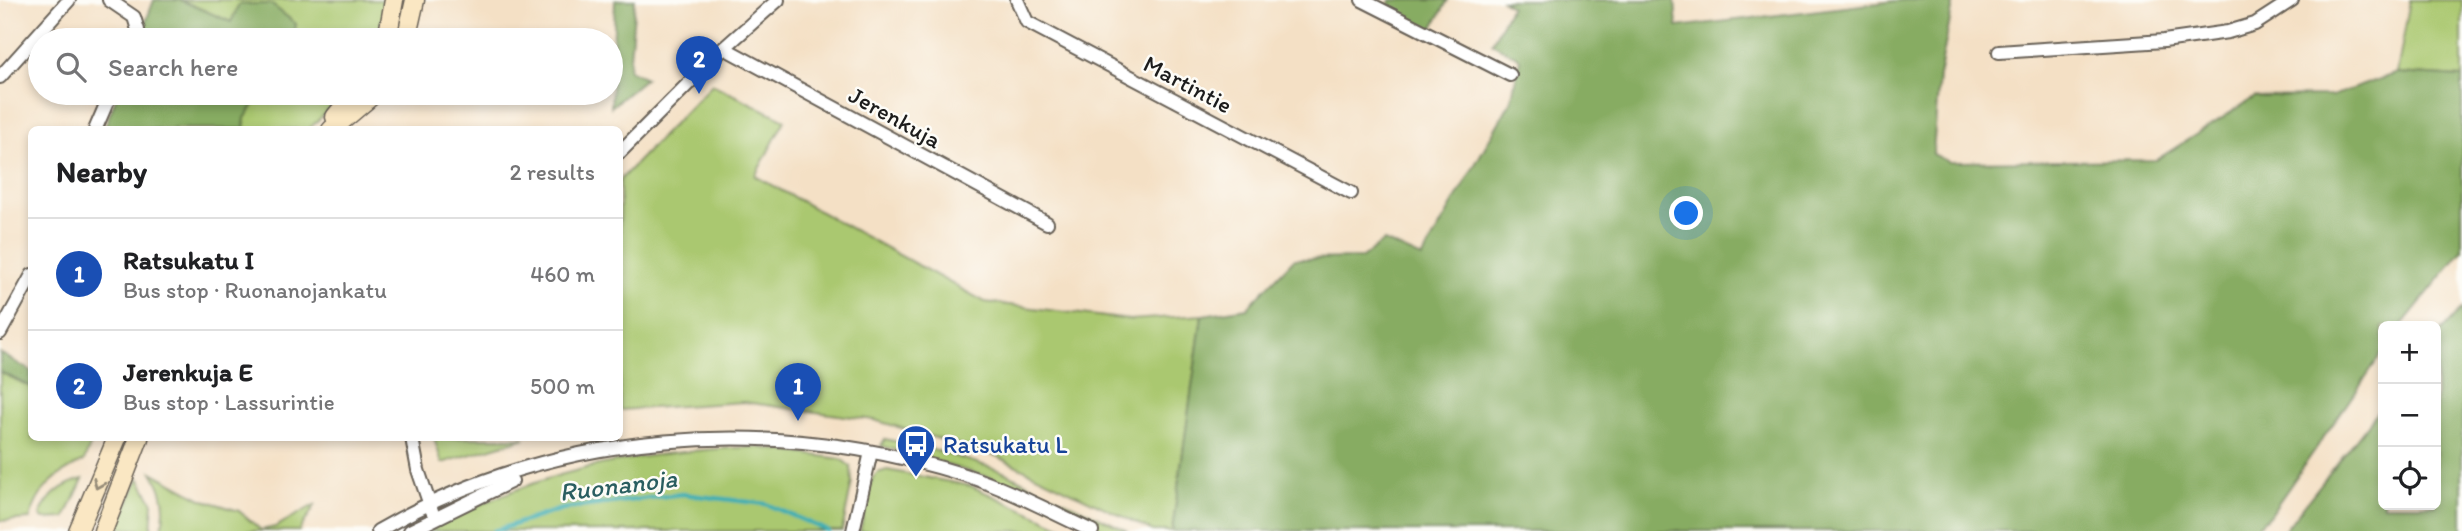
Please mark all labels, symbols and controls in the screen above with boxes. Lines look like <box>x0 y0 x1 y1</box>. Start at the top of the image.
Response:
search box <box>28 28 623 105</box>
pin: 2 <box>676 36 722 94</box>
icon: search <box>52 48 90 86</box>
street label: Martintie <box>1139 49 1237 119</box>
text: Search here <box>108 51 238 83</box>
street label: Jerenkuja <box>844 80 947 154</box>
text: Nearby <box>56 153 147 190</box>
text: 2 results <box>509 158 595 186</box>
your location <box>1669 196 1703 230</box>
text: Ratsukatu I <box>123 244 254 276</box>
text: 1 <box>74 260 84 288</box>
text: 460 m <box>530 260 595 288</box>
text: Bus stop · Ruonanojankatu <box>123 276 387 304</box>
map controls <box>2378 321 2441 510</box>
button: + <box>2378 321 2441 384</box>
text: Jerenkuja E <box>123 356 253 388</box>
pin: 1 <box>775 363 821 421</box>
text: 2 <box>73 372 85 400</box>
text: 500 m <box>530 372 595 400</box>
button: − <box>2378 384 2441 447</box>
text: Bus stop · Lassurintie <box>123 388 335 416</box>
bus stop icon: Ratsukatu L <box>895 423 937 478</box>
place label: Ratsukatu L <box>943 430 1067 459</box>
button: locate <box>2378 447 2441 510</box>
water label: Ruonanoja <box>558 462 680 508</box>
one-way arrow <box>92 478 106 490</box>

